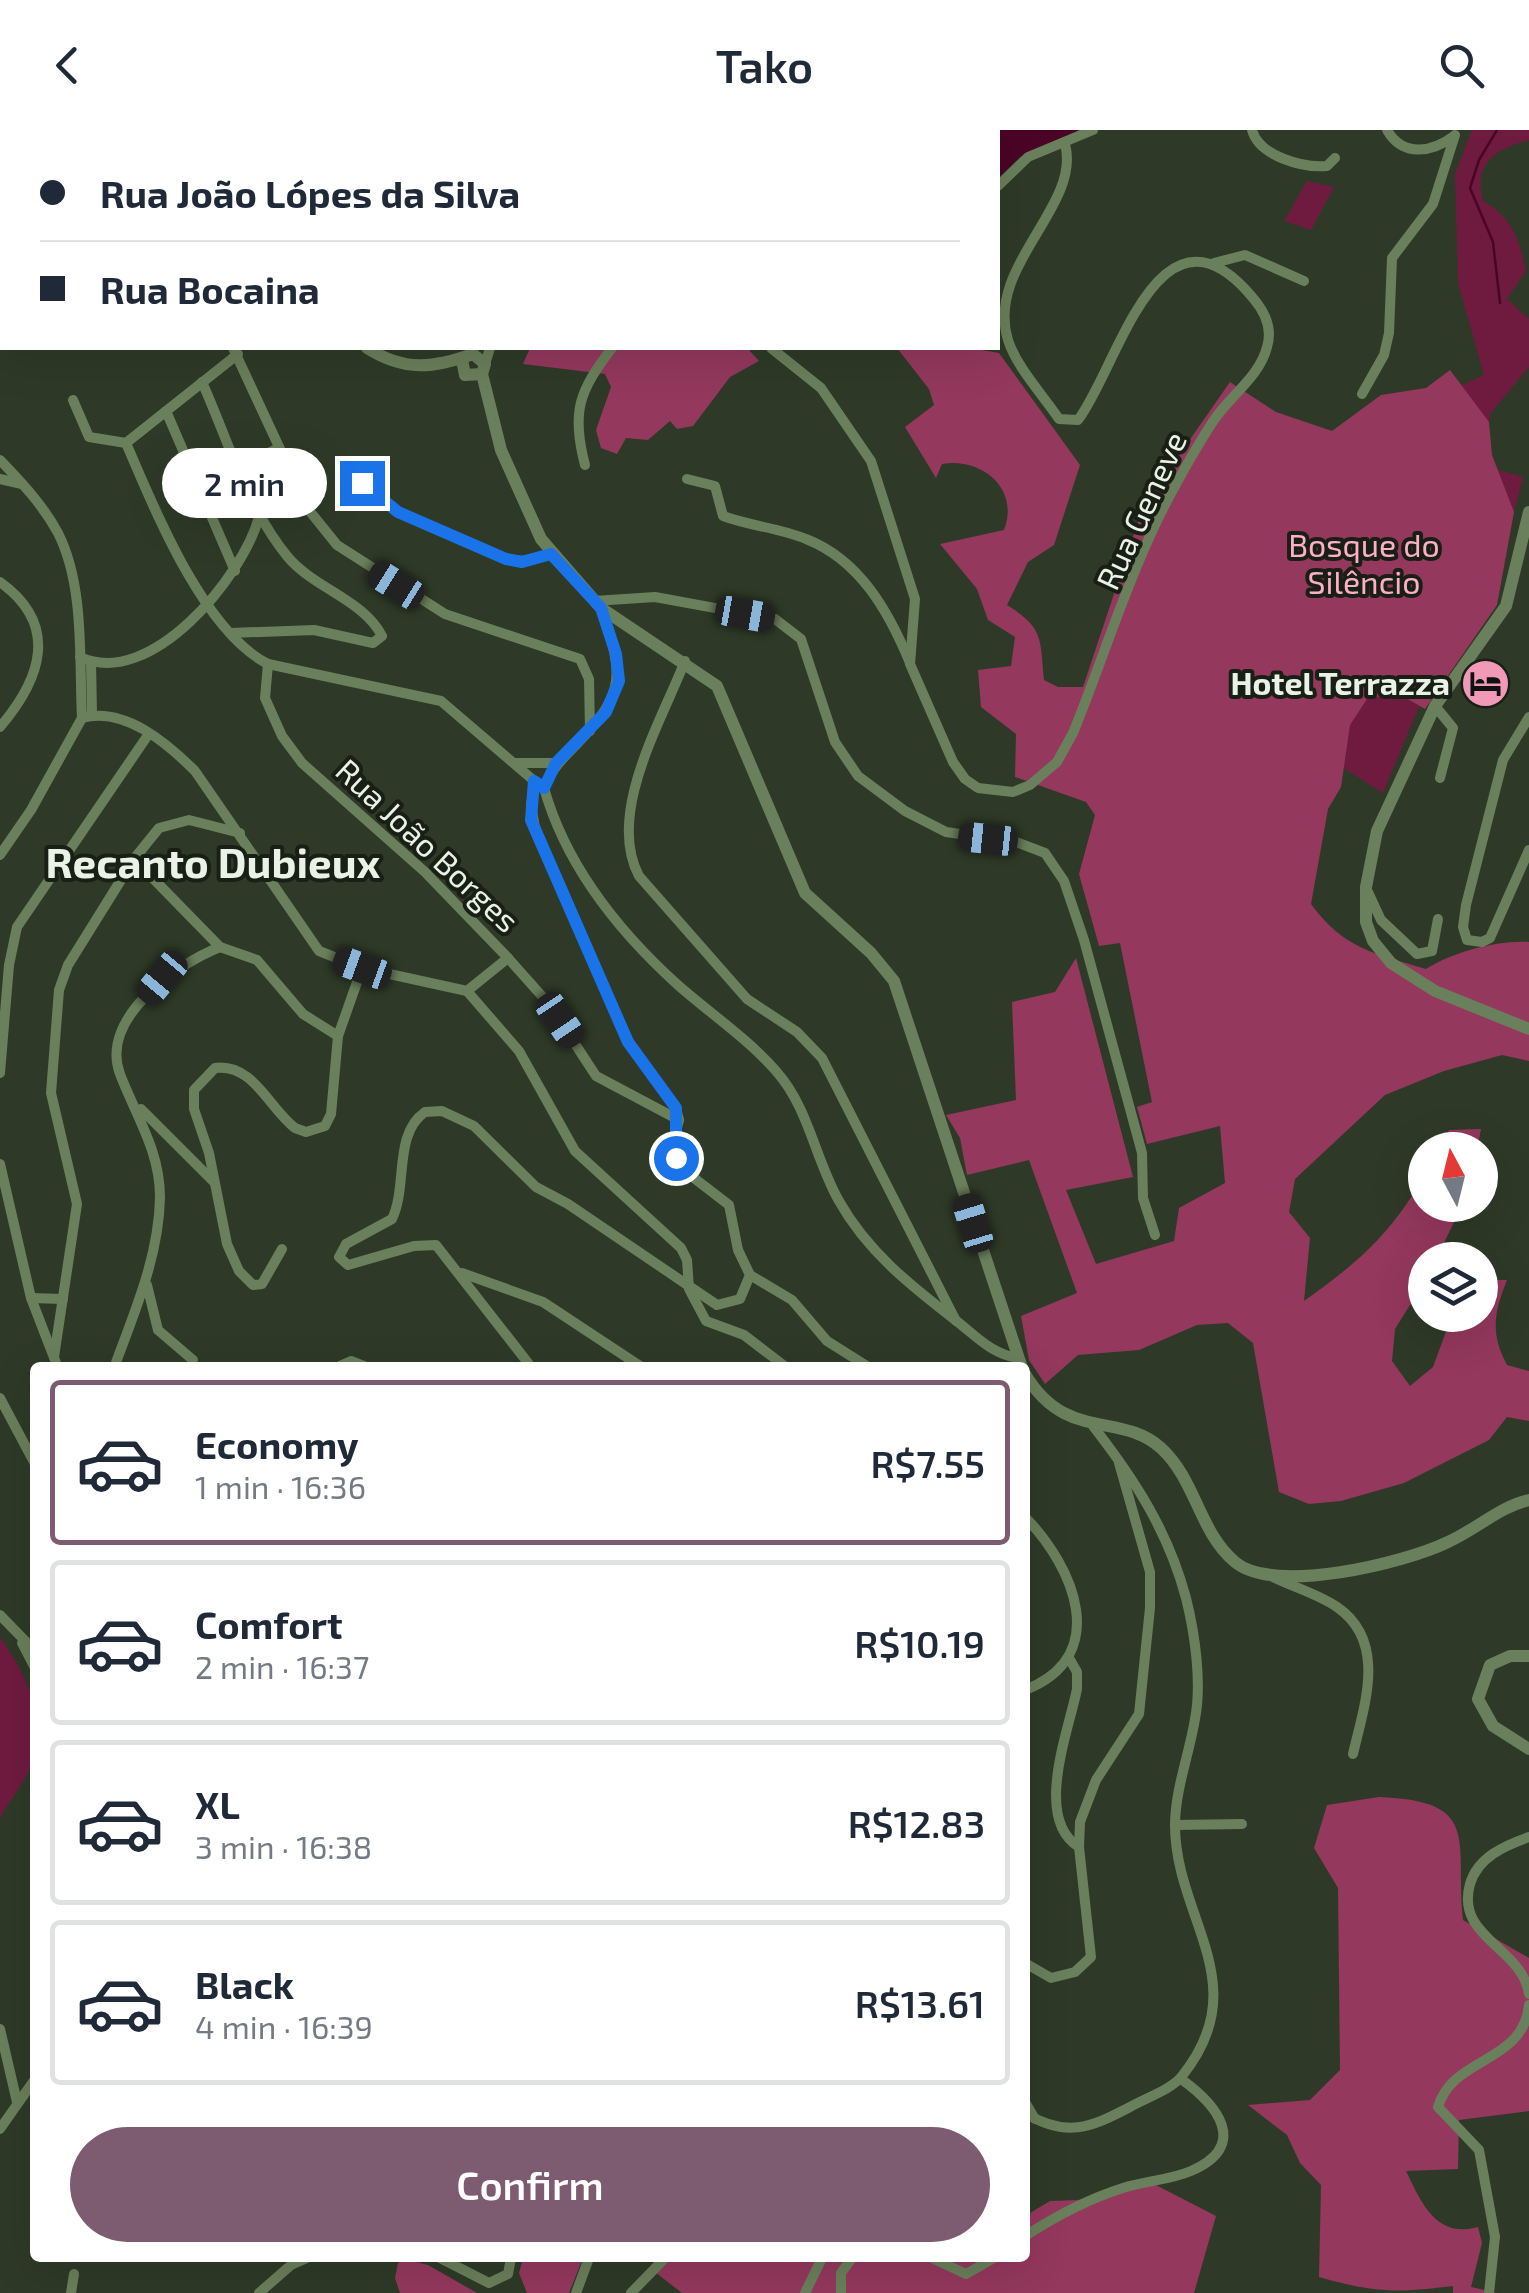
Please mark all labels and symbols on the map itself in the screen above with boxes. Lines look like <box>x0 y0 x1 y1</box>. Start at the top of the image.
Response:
street label: Rua Geneve <box>1087 425 1193 595</box>
callout: 2 min <box>162 448 327 518</box>
route end <box>340 461 385 506</box>
park label: Bosque do Silêncio <box>1288 525 1440 600</box>
car <box>363 556 429 614</box>
car <box>713 594 777 634</box>
hotel icon: Hotel Terrazza <box>1459 658 1511 710</box>
place label: Hotel Terrazza <box>1230 663 1450 701</box>
street label: Rua João Borges <box>329 750 528 939</box>
car <box>957 821 1019 857</box>
district label: Recanto Dubieux <box>46 836 381 886</box>
car <box>329 944 395 992</box>
car <box>131 945 193 1011</box>
car <box>531 987 589 1053</box>
north arrow <box>1408 1132 1498 1222</box>
route start <box>654 1136 699 1181</box>
car <box>950 1190 996 1256</box>

